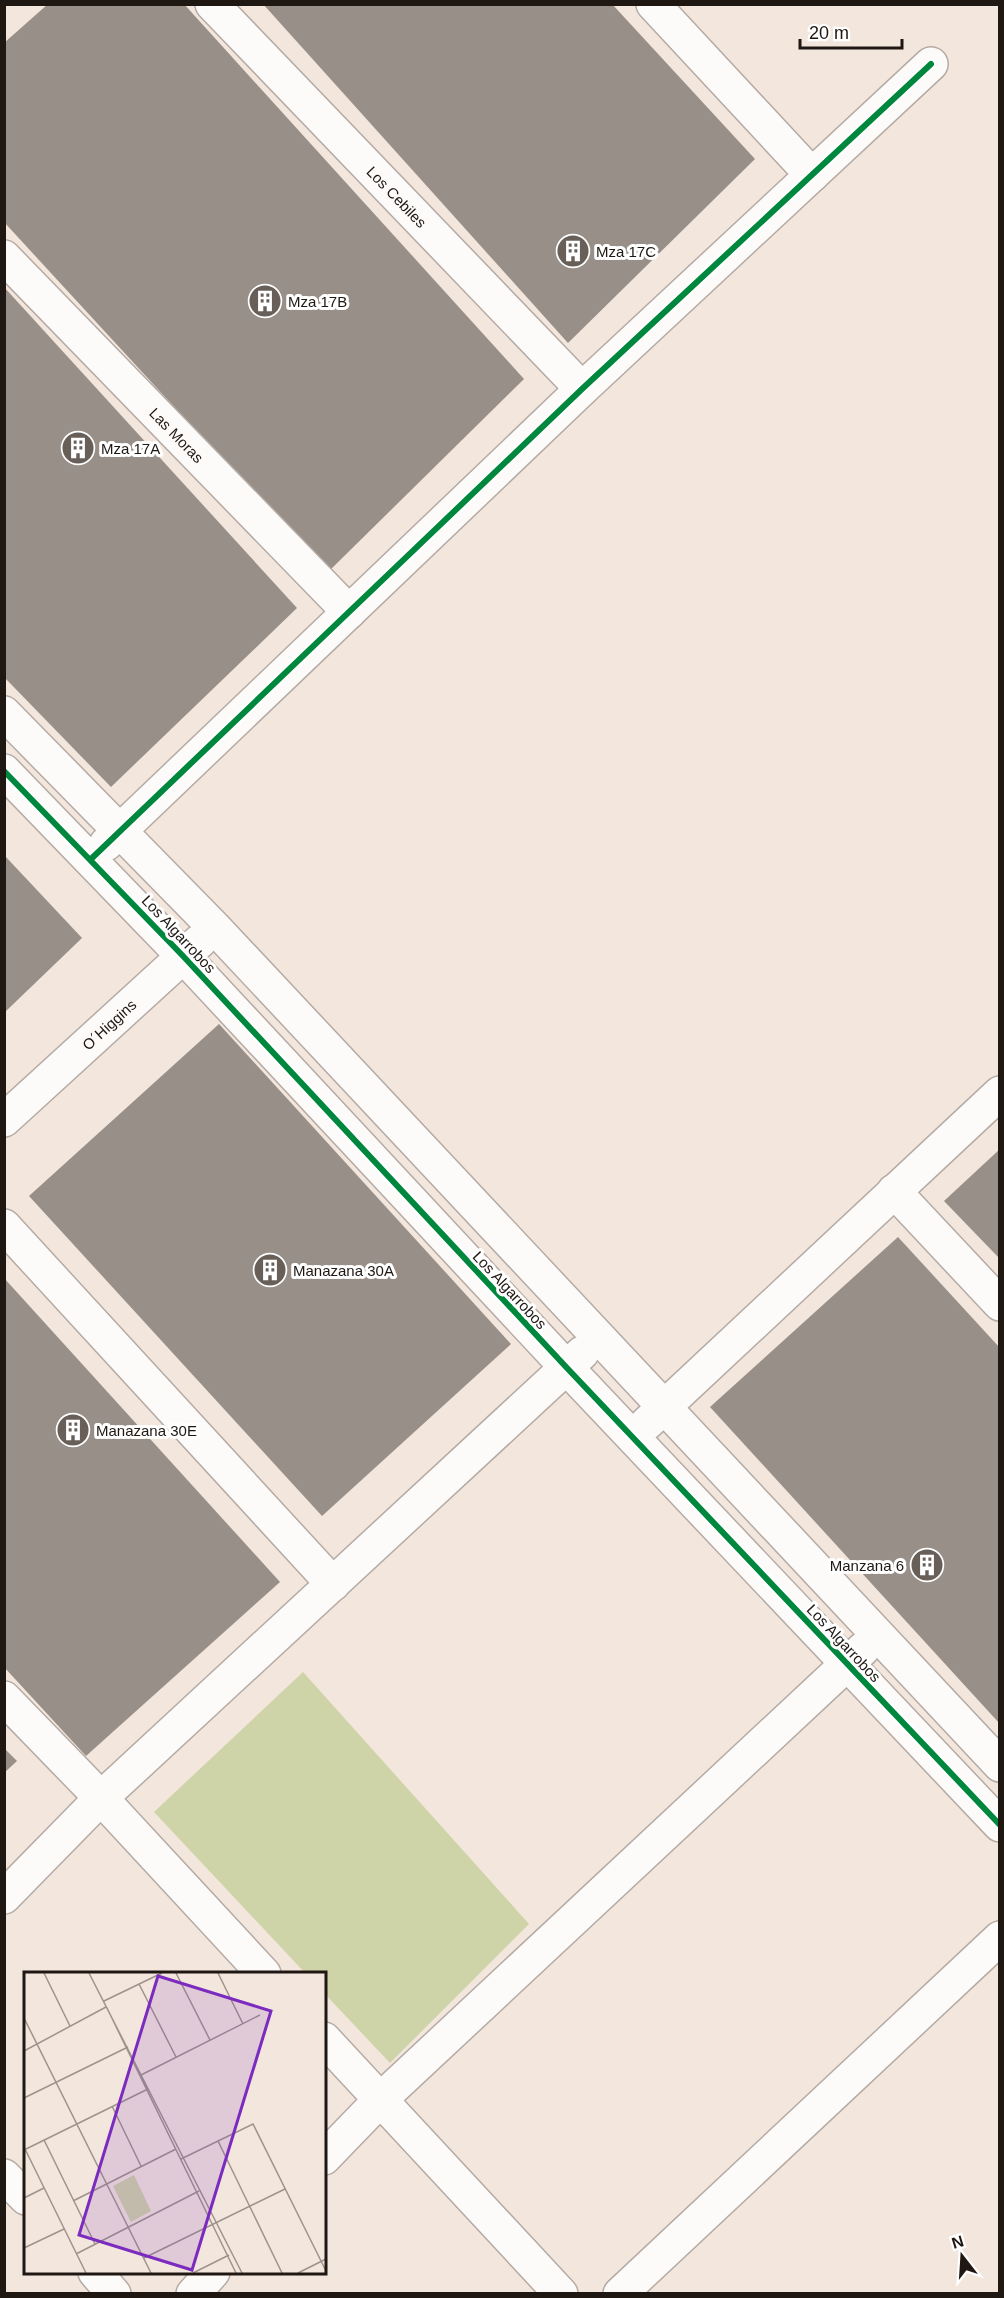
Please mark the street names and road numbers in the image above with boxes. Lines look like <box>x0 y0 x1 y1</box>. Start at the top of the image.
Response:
street label: Los Cebiles <box>364 162 430 231</box>
street label: Las Moras <box>146 404 207 466</box>
street label: Los Algarrobos <box>139 892 219 976</box>
street label: O´Higgins <box>78 995 139 1053</box>
street label: Los Algarrobos <box>470 1248 550 1332</box>
street label: Los Algarrobos <box>804 1601 884 1685</box>

